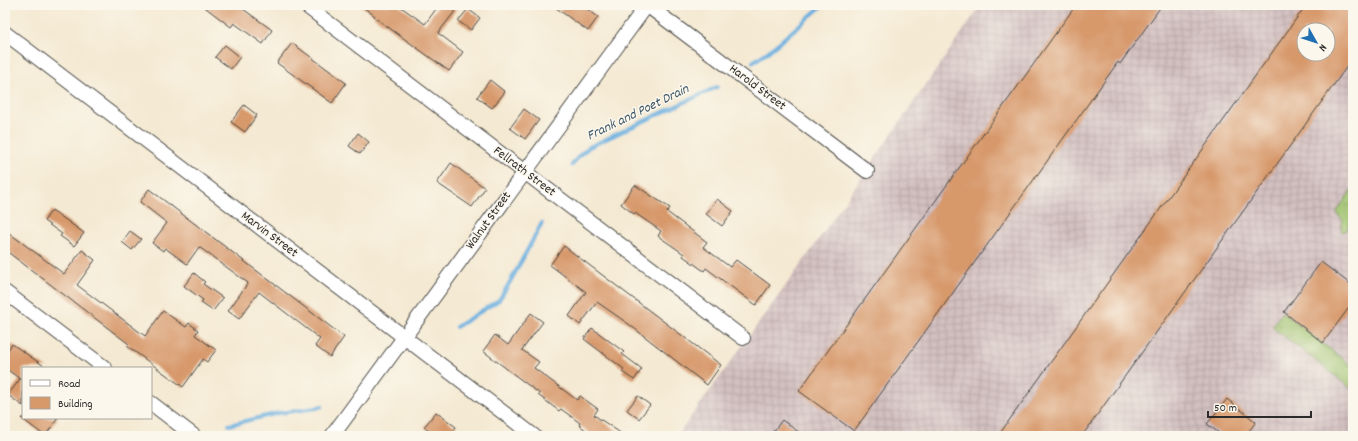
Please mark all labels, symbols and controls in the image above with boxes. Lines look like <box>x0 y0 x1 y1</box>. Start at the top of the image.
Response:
north arrow <box>1296 22 1336 62</box>
text: N <box>1314 40 1330 55</box>
street label: Harold Street <box>724 60 790 116</box>
water label: Frank and Poet Drain <box>584 79 693 146</box>
street label: Fellrath Street <box>489 142 559 202</box>
street label: Walnut Street <box>461 188 517 254</box>
street label: Marvin Street <box>237 207 302 263</box>
legend <box>22 367 152 419</box>
text: Road <box>58 376 80 393</box>
scale bar <box>1208 393 1311 419</box>
text: Building <box>58 396 93 413</box>
text: 50 m <box>1214 400 1237 417</box>

